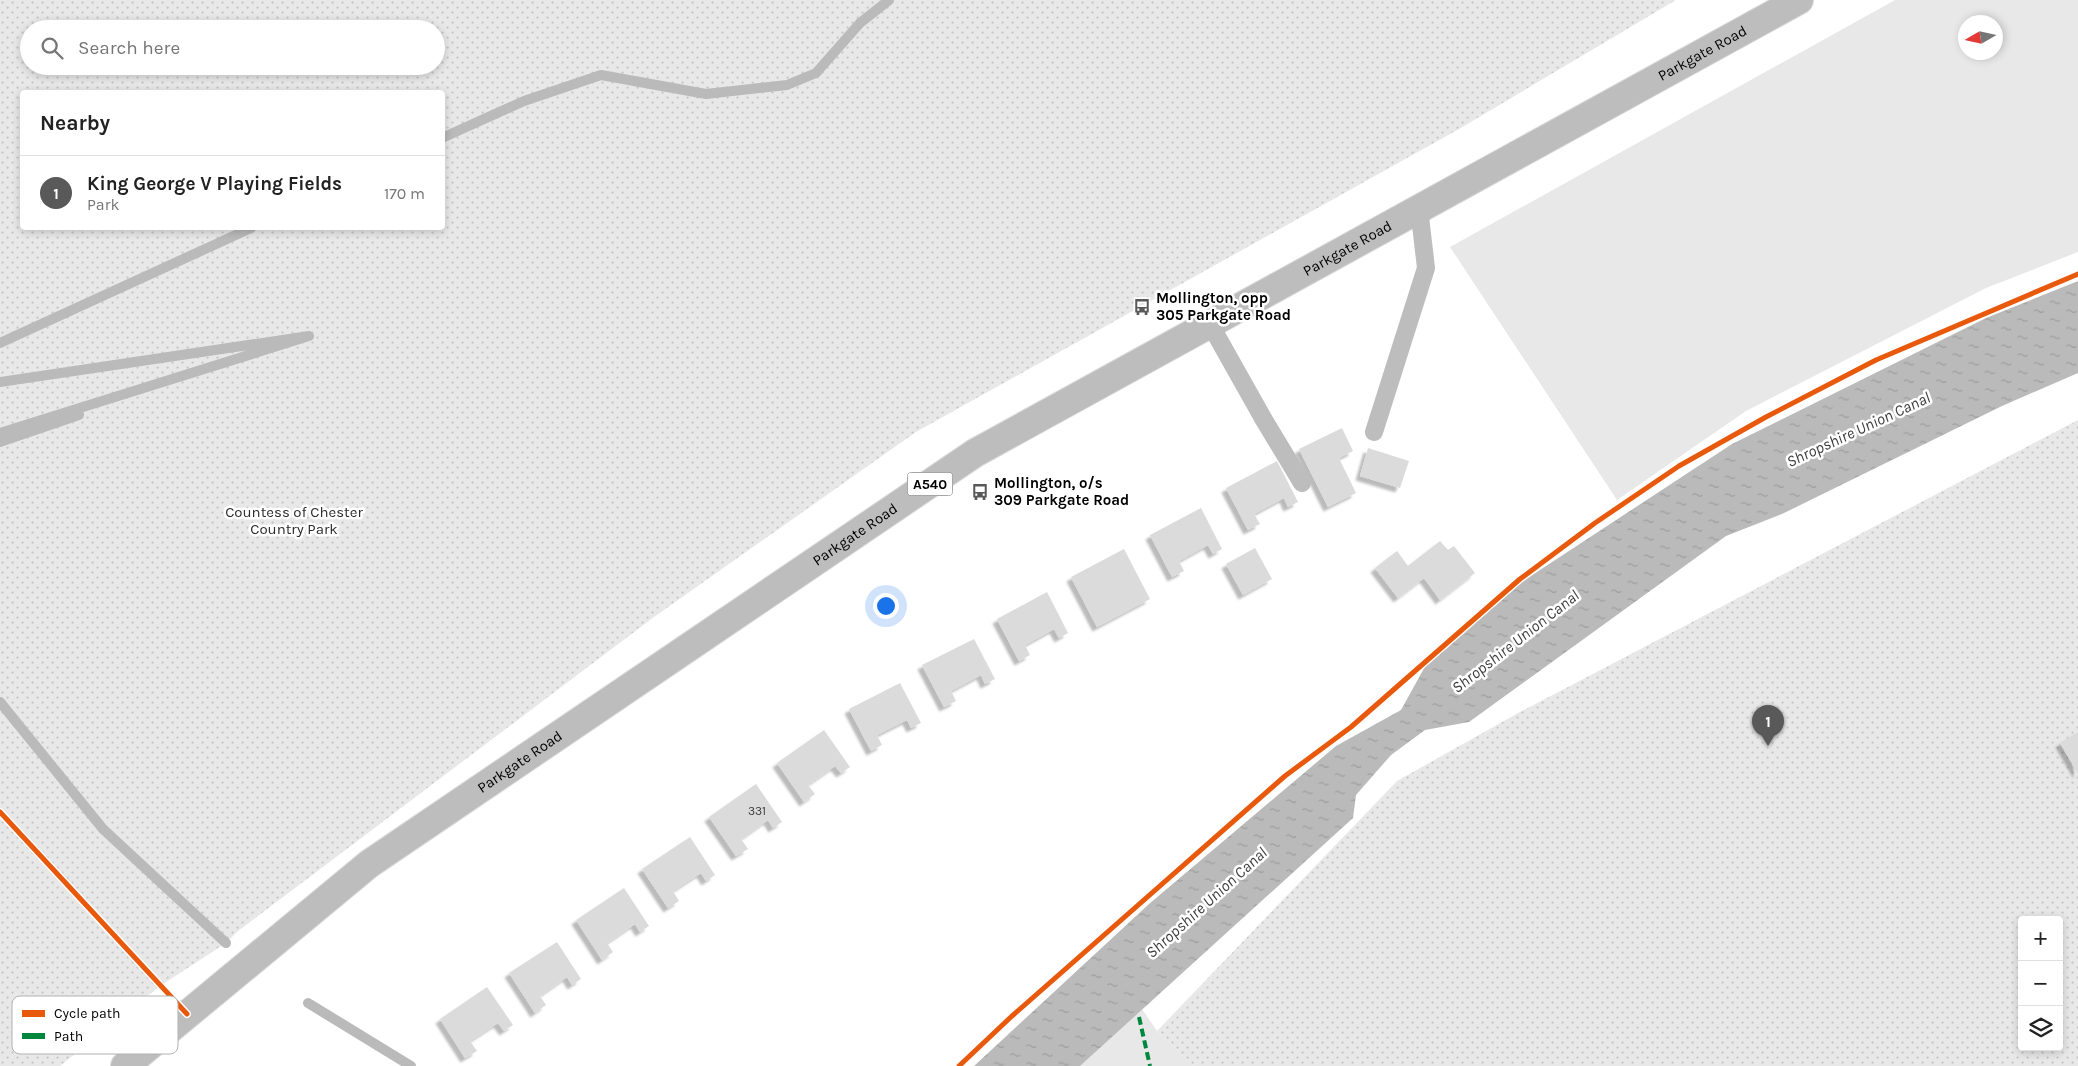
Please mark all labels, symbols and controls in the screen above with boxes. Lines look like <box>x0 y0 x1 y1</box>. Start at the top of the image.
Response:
north arrow <box>1958 15 2003 60</box>
search box <box>20 20 445 75</box>
street label: Parkgate Road <box>1655 21 1750 85</box>
icon: search <box>38 34 66 62</box>
text: Search here <box>78 37 180 59</box>
text: Nearby <box>40 111 110 135</box>
text: King George V Playing Fields <box>87 173 342 195</box>
text: 1 <box>53 184 59 203</box>
text: 170 m <box>384 184 425 203</box>
text: Park <box>87 195 119 214</box>
street label: Parkgate Road <box>1300 217 1395 280</box>
place label: Mollington, opp 305 Parkgate Road <box>1156 289 1291 324</box>
bus stop icon: Mollington, opp 305 Parkgate Road <box>1132 297 1152 317</box>
water label: Shropshire Union Canal <box>1783 388 1933 471</box>
road number: A540 <box>908 472 952 496</box>
place label: Mollington, o/s 309 Parkgate Road <box>994 474 1129 509</box>
bus stop icon: Mollington, o/s 309 Parkgate Road <box>970 482 990 502</box>
street label: Parkgate Road <box>809 499 901 570</box>
park label: Countess of Chester Country Park <box>225 503 363 538</box>
water label: Shropshire Union Canal <box>1448 586 1583 697</box>
your location <box>873 593 899 619</box>
pin: 1 <box>1752 705 1784 746</box>
street label: Parkgate Road <box>474 727 566 797</box>
house number: 331 <box>748 804 766 818</box>
water label: Shropshire Union Canal <box>1142 843 1271 962</box>
map controls <box>2018 916 2063 1051</box>
button: + <box>2018 916 2063 961</box>
button: − <box>2018 961 2063 1006</box>
legend <box>12 996 178 1054</box>
text: Cycle path <box>54 1005 120 1022</box>
button: layers <box>2018 1006 2063 1051</box>
text: Path <box>54 1028 83 1045</box>

